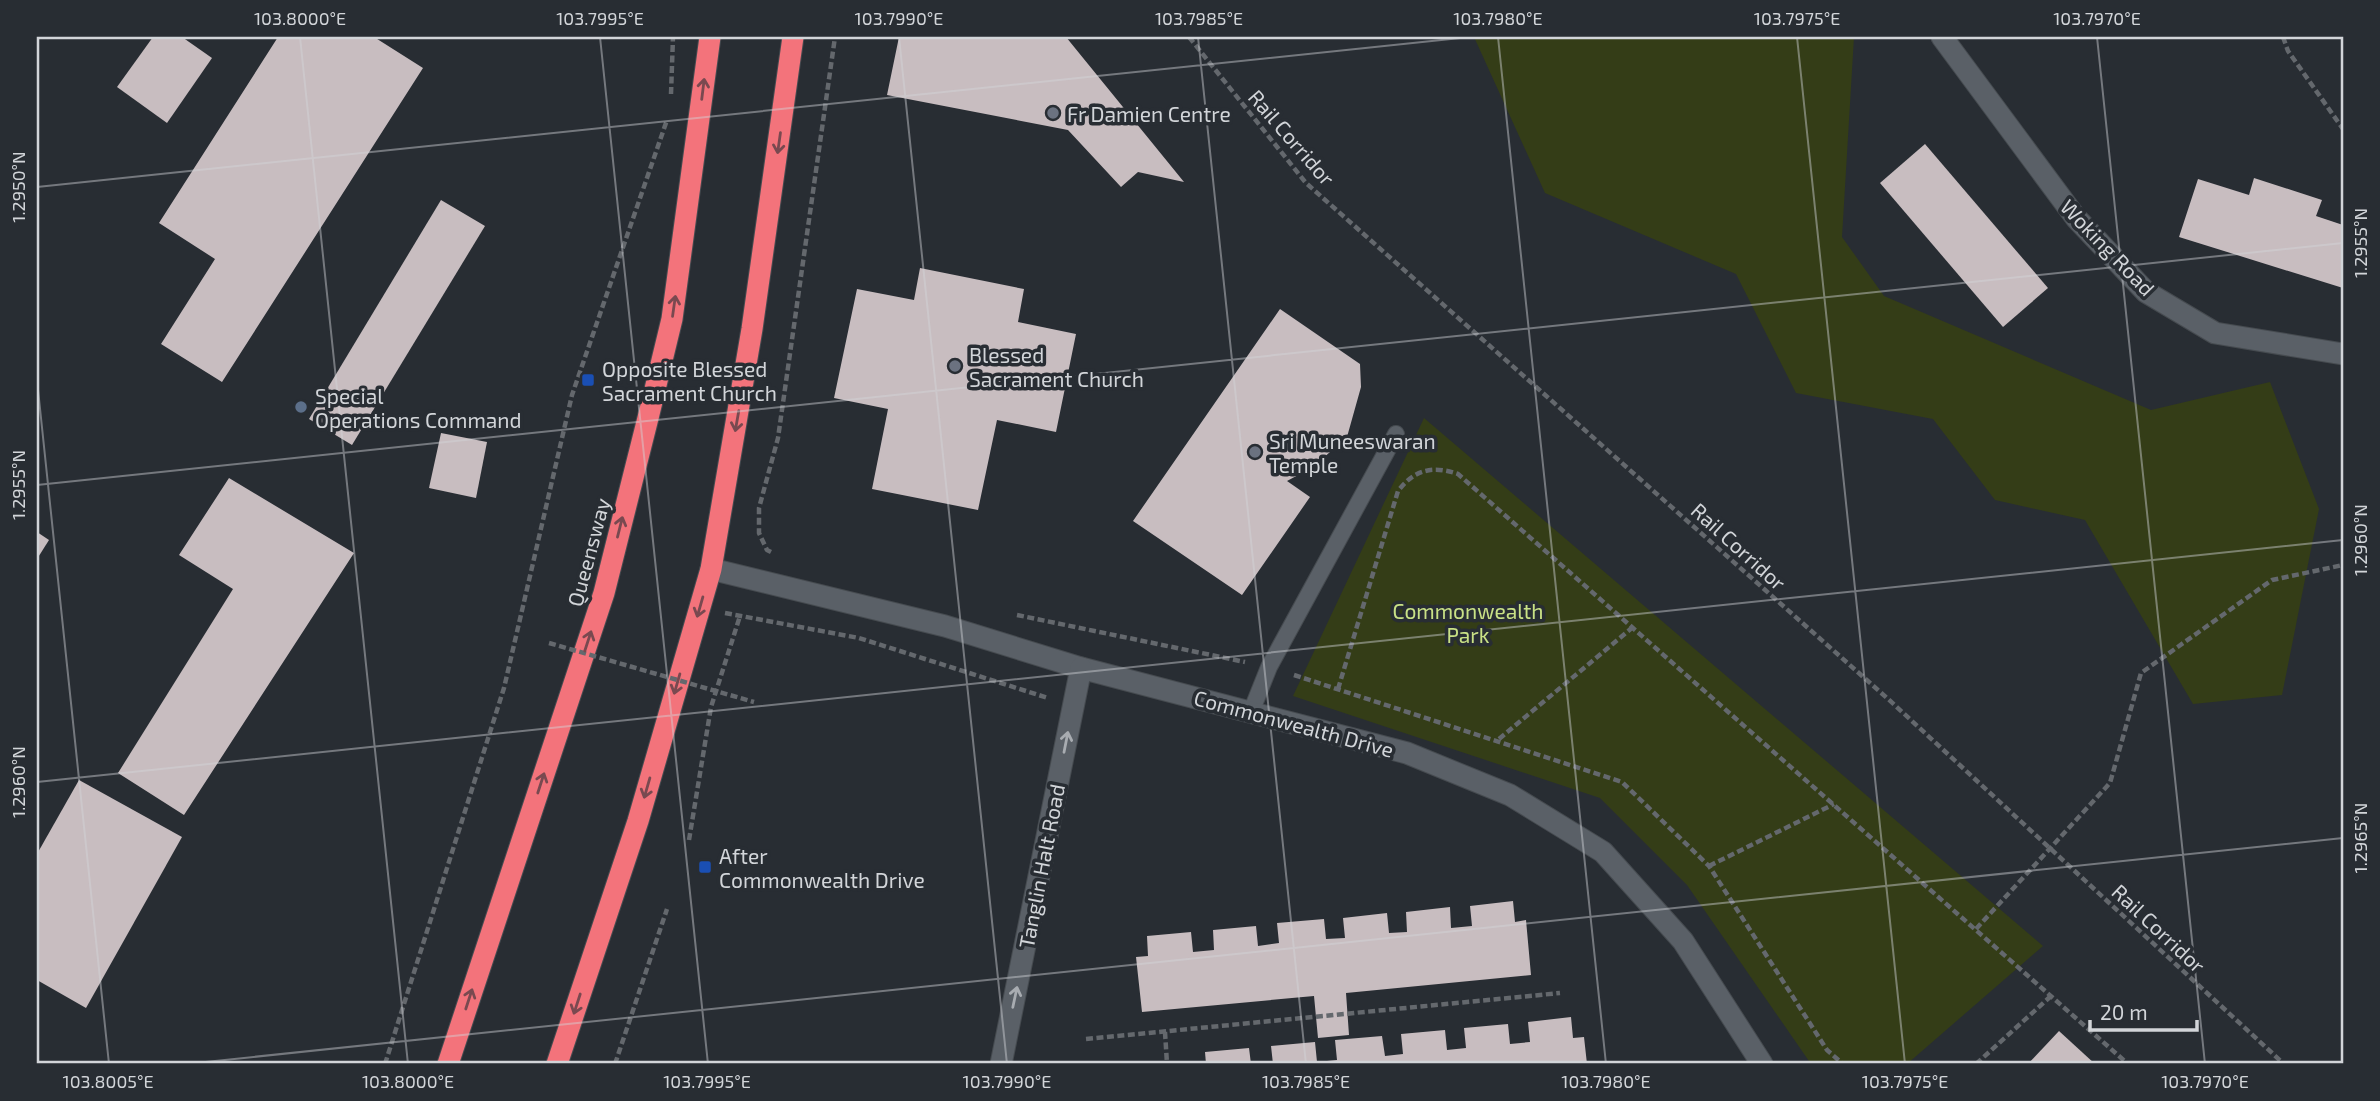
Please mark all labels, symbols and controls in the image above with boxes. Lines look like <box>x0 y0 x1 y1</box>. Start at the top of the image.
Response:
text: 103.8000°E <box>254 7 346 29</box>
text: 103.7995°E <box>556 7 644 29</box>
text: 103.7990°E <box>855 7 943 29</box>
text: 103.7985°E <box>1155 7 1243 29</box>
text: 103.7980°E <box>1453 7 1543 29</box>
text: 103.7975°E <box>1754 7 1840 29</box>
text: 103.7970°E <box>2053 7 2141 29</box>
one-way arrow <box>697 78 710 101</box>
street label: Rail Corridor <box>1244 84 1341 190</box>
place label: Fr Damien Centre <box>1067 101 1231 126</box>
marker: Fr Damien Centre <box>1045 105 1061 121</box>
one-way arrow <box>772 131 785 154</box>
text: 1.2950°N <box>7 151 29 223</box>
street label: Woking Road <box>2056 194 2160 300</box>
text: 1.2955°N <box>2349 208 2371 278</box>
one-way arrow <box>668 295 681 318</box>
place label: Blessed Sacrament Church <box>969 342 1144 391</box>
place label: Opposite Blessed Sacrament Church <box>602 356 777 405</box>
marker: Blessed Sacrament Church <box>947 358 963 374</box>
marker: Opposite Blessed Sacrament Church <box>580 372 596 388</box>
place label: Special Operations Command <box>315 383 522 432</box>
marker: Special Operations Command <box>293 399 309 415</box>
one-way arrow <box>730 409 743 432</box>
place label: Sri Muneeswaran Temple <box>1269 428 1436 477</box>
marker: Sri Muneeswaran Temple <box>1247 444 1263 460</box>
text: 1.2955°N <box>7 450 29 520</box>
street label: Queensway <box>562 495 615 609</box>
street label: Rail Corridor <box>1687 497 1792 595</box>
text: 1.2960°N <box>2349 504 2371 576</box>
one-way arrow <box>614 516 627 539</box>
one-way arrow <box>692 596 705 618</box>
park label: Commonwealth Park <box>1392 598 1544 647</box>
one-way arrow <box>583 630 595 652</box>
one-way arrow <box>670 673 683 695</box>
street label: Commonwealth Drive <box>1191 684 1397 762</box>
one-way arrow <box>1060 731 1073 754</box>
text: 1.2960°N <box>7 746 29 818</box>
one-way arrow <box>536 773 548 795</box>
one-way arrow <box>640 777 653 799</box>
street label: Tanglin Halt Road <box>1013 782 1069 950</box>
text: 1.2965°N <box>2349 803 2371 873</box>
place label: After Commonwealth Drive <box>719 843 925 892</box>
marker: After Commonwealth Drive <box>697 859 713 875</box>
street label: Rail Corridor <box>2107 878 2211 978</box>
one-way arrow <box>1008 986 1022 1009</box>
one-way arrow <box>464 989 476 1011</box>
scale bar <box>2090 989 2196 1033</box>
one-way arrow <box>570 993 582 1015</box>
text: 20 m <box>2100 999 2148 1024</box>
text: 103.8005°E <box>62 1070 154 1092</box>
text: 103.8000°E <box>362 1070 454 1092</box>
text: 103.7995°E <box>663 1070 751 1092</box>
text: 103.7990°E <box>963 1070 1051 1092</box>
text: 103.7985°E <box>1262 1070 1350 1092</box>
text: 103.7980°E <box>1561 1070 1651 1092</box>
text: 103.7975°E <box>1862 1070 1948 1092</box>
text: 103.7970°E <box>2161 1070 2249 1092</box>

